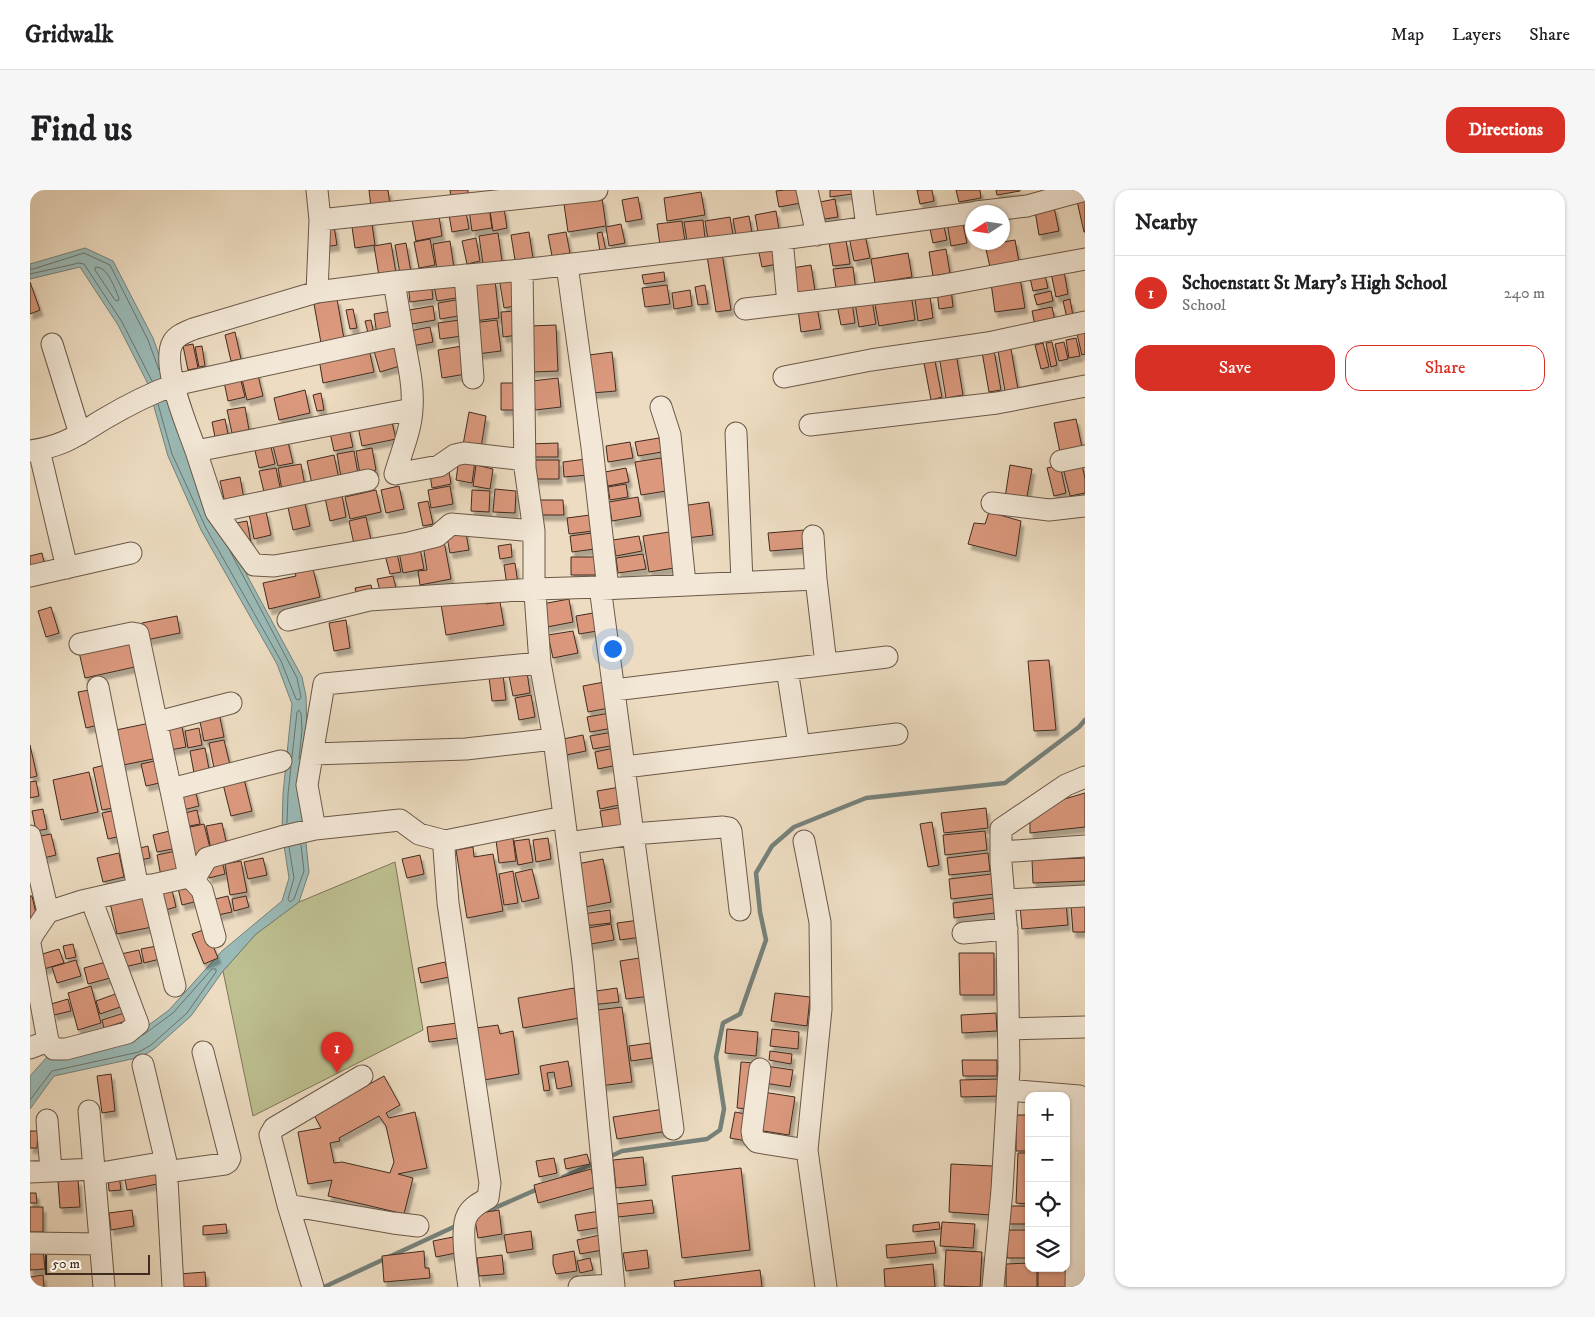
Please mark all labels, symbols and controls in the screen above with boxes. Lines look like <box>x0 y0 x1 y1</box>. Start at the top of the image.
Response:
text: Gridwalk <box>25 20 113 50</box>
text: Map <box>1391 24 1424 46</box>
text: Layers <box>1452 24 1501 46</box>
text: Share <box>1529 24 1570 46</box>
button: Directions <box>1446 107 1565 153</box>
text: Find us <box>30 108 132 152</box>
north arrow <box>965 205 1010 250</box>
text: Nearby <box>1135 210 1197 236</box>
text: Schoenstatt St Mary's High School <box>1182 272 1447 295</box>
text: 1 <box>1148 283 1154 303</box>
text: 240 m <box>1504 283 1545 303</box>
text: School <box>1182 295 1226 315</box>
button: Save <box>1135 345 1335 391</box>
button: Share <box>1345 345 1545 391</box>
your location <box>600 636 626 662</box>
pin: 1 <box>321 1032 353 1073</box>
map controls <box>1025 1092 1070 1272</box>
button: + <box>1025 1092 1070 1137</box>
button: − <box>1025 1137 1070 1182</box>
button: locate <box>1025 1182 1070 1227</box>
button: layers <box>1025 1227 1070 1272</box>
scale bar <box>45 1252 150 1275</box>
text: 50 m <box>52 1255 80 1273</box>

